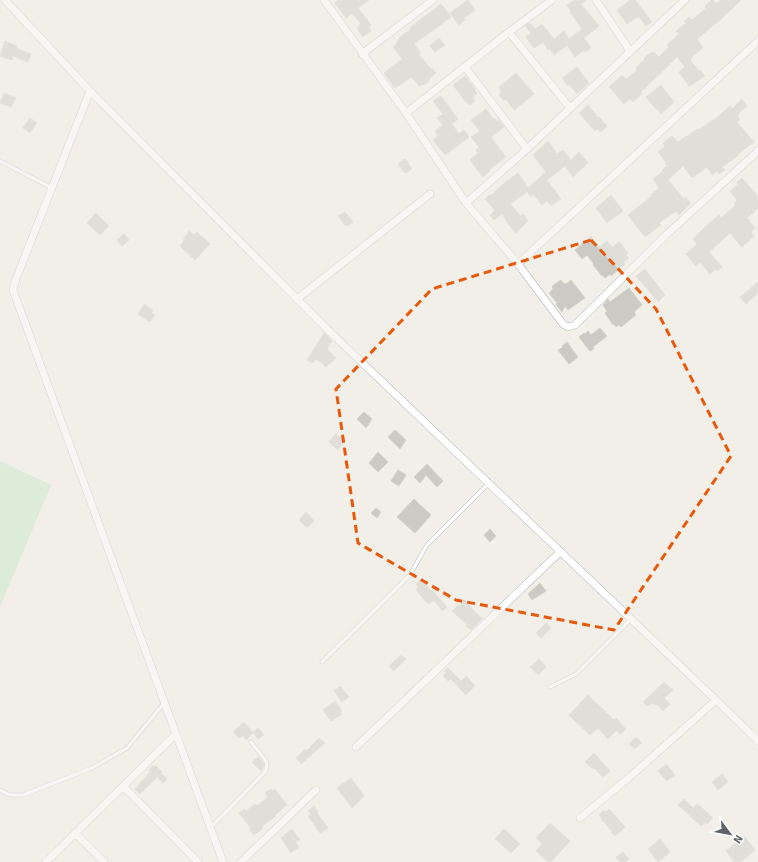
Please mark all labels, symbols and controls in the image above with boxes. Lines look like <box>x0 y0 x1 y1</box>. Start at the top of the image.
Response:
north arrow <box>710 814 750 854</box>
text: N <box>731 832 746 846</box>

